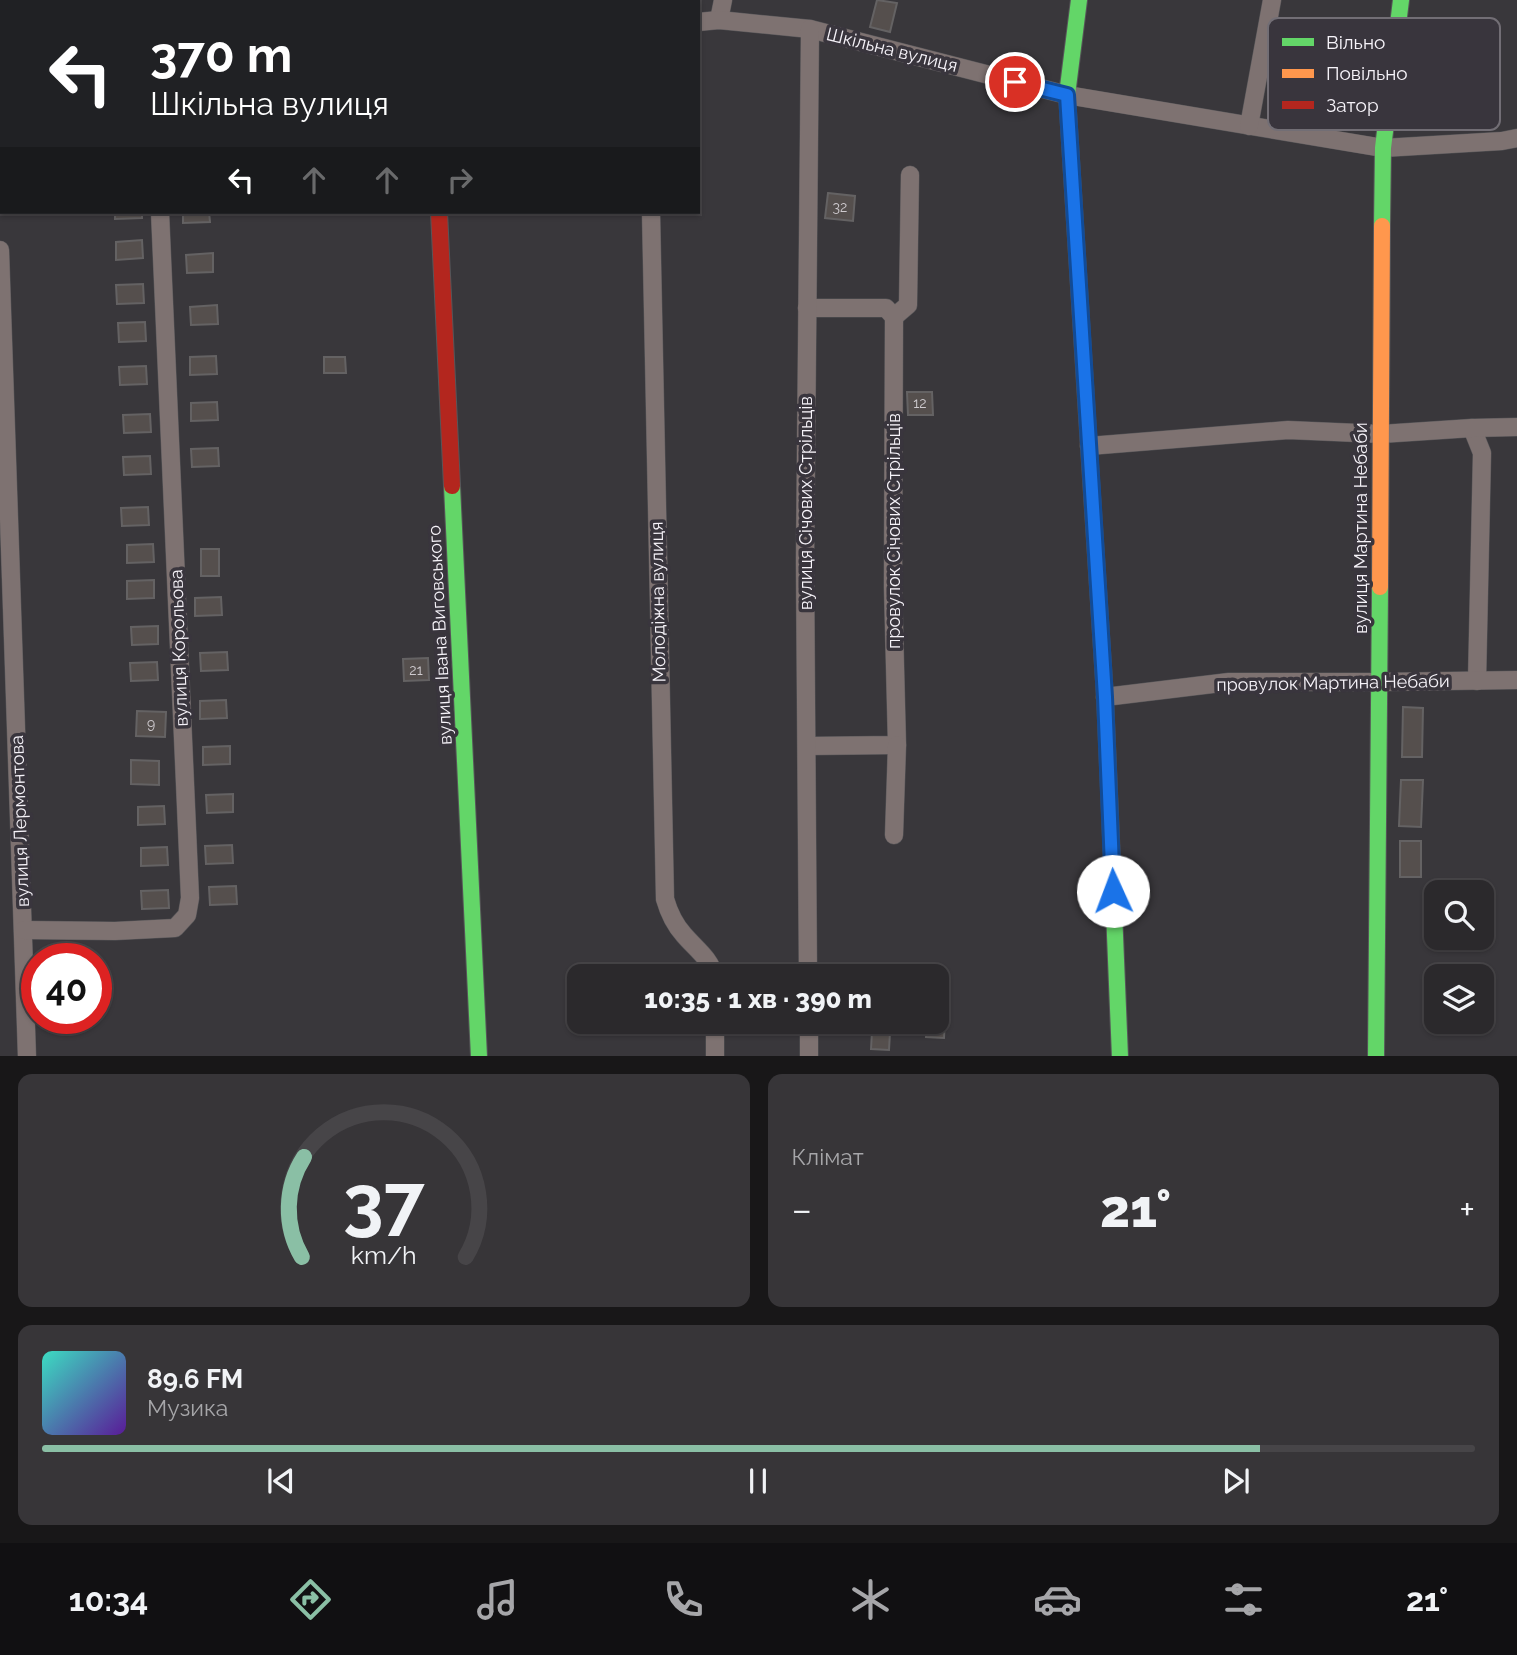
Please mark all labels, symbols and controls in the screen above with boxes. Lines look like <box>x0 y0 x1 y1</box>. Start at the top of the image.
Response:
legend <box>1268 18 1500 130</box>
street label: Шкільна вулиця <box>824 23 960 76</box>
text: 370 m <box>150 26 292 83</box>
icon: left <box>35 28 126 119</box>
text: Вільно <box>1326 31 1385 53</box>
pin <box>985 52 1045 112</box>
text: Повільно <box>1326 62 1408 84</box>
icon: arrive <box>996 63 1034 101</box>
text: Шкільна вулиця <box>150 85 389 122</box>
text: Затор <box>1326 94 1379 116</box>
icon: left <box>222 161 260 199</box>
icon: ahead <box>295 161 333 199</box>
icon: ahead <box>368 161 406 199</box>
icon: right <box>441 161 479 199</box>
house number: 32 <box>833 199 847 215</box>
house number: 12 <box>913 395 927 411</box>
street label: вулиця Січових Стрільців <box>795 396 816 610</box>
street label: провулок Січових Стрільців <box>883 413 904 649</box>
street label: вулиця Мартина Небаби <box>1350 422 1371 634</box>
street label: Молодіжна вулиця <box>646 521 669 683</box>
street label: вулиця Івана Виговського <box>423 524 456 745</box>
street label: вулиця Корольова <box>165 569 192 727</box>
house number: 21 <box>409 662 423 678</box>
street label: провулок Мартина Небаби <box>1216 670 1450 695</box>
house number: 9 <box>147 716 155 732</box>
street label: вулиця Лермонтова <box>6 735 33 907</box>
position arrow <box>1076 854 1150 928</box>
map controls <box>1424 880 1494 1034</box>
button: search <box>1424 880 1494 950</box>
speed limit sign: 40 <box>21 943 112 1034</box>
button: layers <box>1424 964 1494 1034</box>
text: 10:35 · 1 хв · 390 m <box>644 984 872 1014</box>
text: Клімат <box>792 1143 864 1170</box>
text: 37 <box>343 1159 425 1244</box>
text: 21° <box>1100 1178 1171 1239</box>
text: − <box>792 1187 812 1232</box>
text: + <box>1459 1187 1475 1232</box>
text: km/h <box>351 1239 417 1269</box>
text: 89.6 FM <box>147 1364 243 1394</box>
text: Музика <box>147 1394 228 1421</box>
icon: previous <box>262 1462 300 1500</box>
icon: pause <box>739 1462 777 1500</box>
icon: next <box>1217 1462 1255 1500</box>
icon: directions <box>286 1575 335 1624</box>
icon: music <box>473 1575 522 1624</box>
icon: phone <box>659 1575 708 1624</box>
icon: climate <box>846 1575 895 1624</box>
icon: car <box>1033 1575 1082 1624</box>
icon: filters <box>1219 1575 1268 1624</box>
text: 10:34 <box>69 1581 148 1618</box>
text: 21° <box>1406 1581 1448 1618</box>

